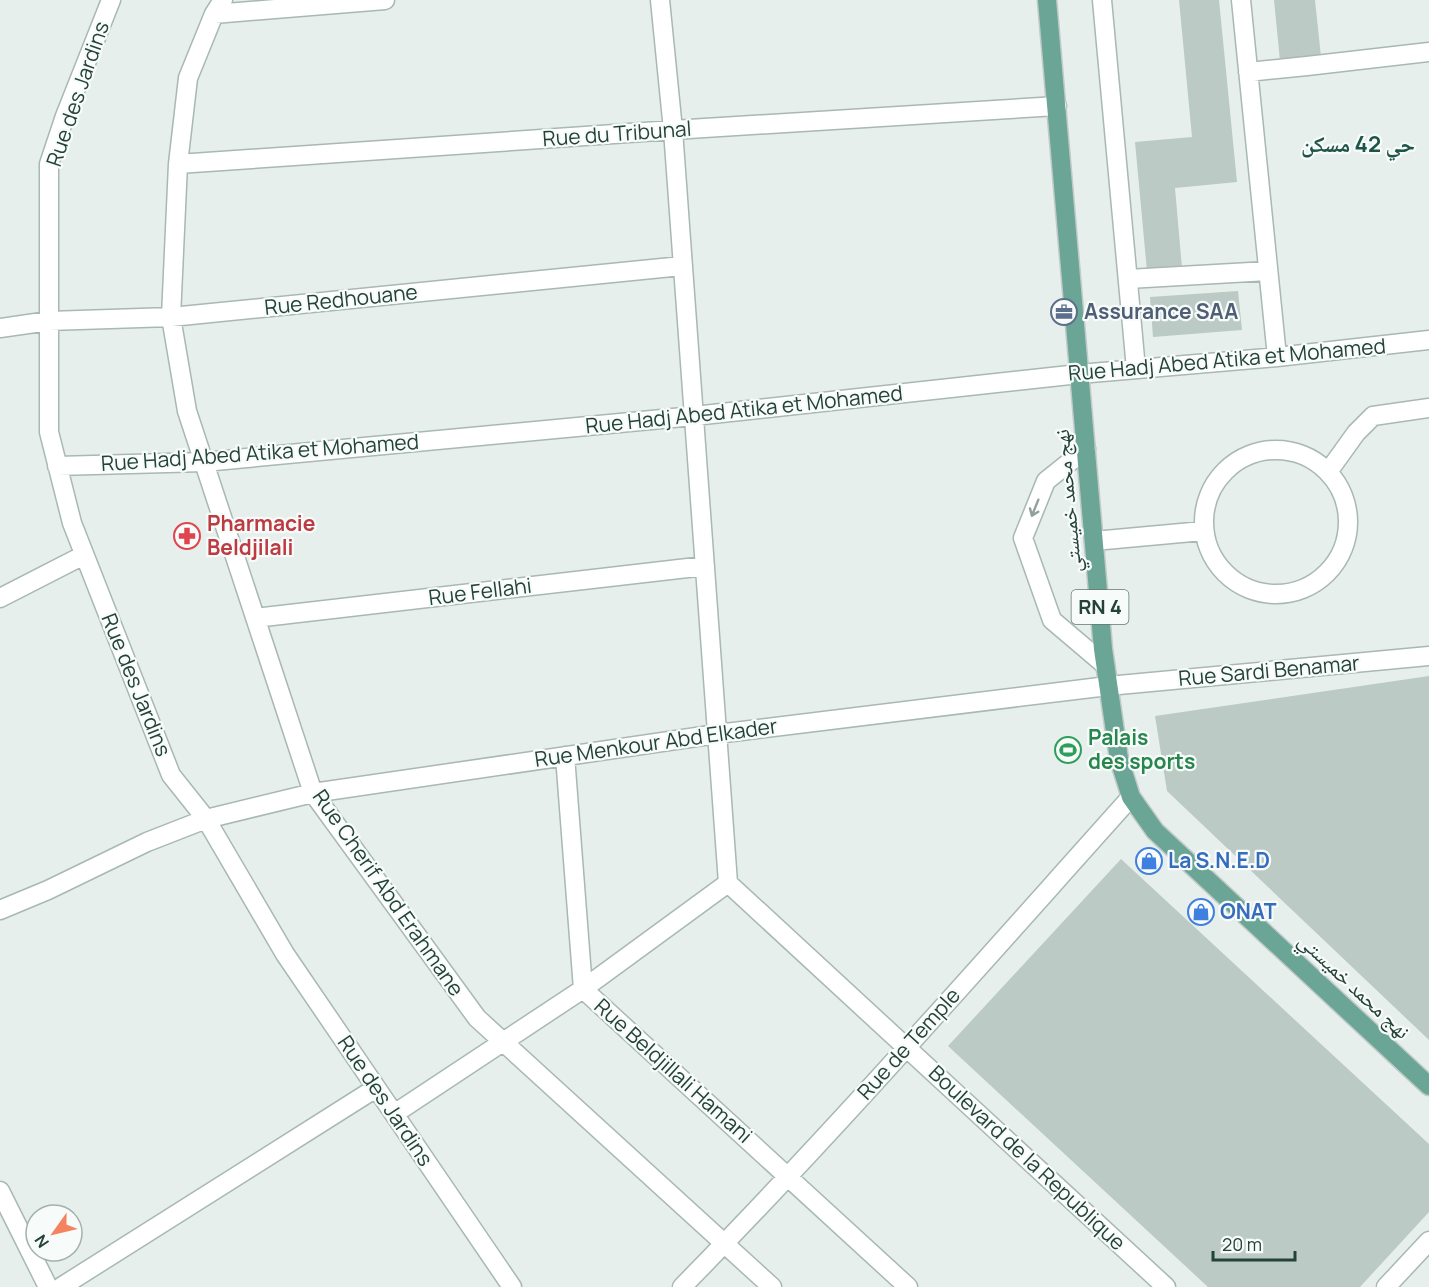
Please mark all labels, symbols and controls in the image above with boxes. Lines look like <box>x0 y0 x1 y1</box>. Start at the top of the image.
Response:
street label: Rue des Jardins <box>39 17 115 170</box>
street label: Rue du Tribunal <box>542 114 692 152</box>
district label: حي 42 مسكن <box>1301 129 1415 161</box>
street label: Rue Redhouane <box>263 277 419 321</box>
office icon: Assurance SAA <box>1049 297 1079 327</box>
place label: Assurance SAA <box>1084 297 1238 325</box>
street label: Rue Hadj Abed Atika et Mohamed <box>1067 331 1387 387</box>
street label: Rue Hadj Abed Atika et Mohamed <box>584 378 904 440</box>
street label: Rue Hadj Abed Atika et Mohamed <box>100 427 420 477</box>
street label: نهج محمد خميستي <box>1047 428 1091 574</box>
one-way arrow <box>1029 498 1040 517</box>
place label: Pharmacie Beldjilali <box>207 509 315 561</box>
pharmacy icon: Pharmacie Beldjilali <box>172 521 202 551</box>
street label: Rue Fellahi <box>427 571 533 611</box>
road number: RN 4 <box>1072 590 1128 624</box>
street label: Rue des Jardins <box>96 609 178 760</box>
street label: Rue Sardi Benamar <box>1177 648 1361 692</box>
street label: Rue Menkour Abd Elkader <box>533 711 779 773</box>
place label: Palais des sports <box>1088 723 1195 775</box>
sports icon: Palais des sports <box>1053 735 1083 765</box>
street label: Rue Cherif Abd Erahmane <box>307 784 471 1001</box>
shop icon: La S.N.E.D <box>1134 846 1164 876</box>
place label: La S.N.E.D <box>1168 846 1270 874</box>
shop icon: ONAT <box>1186 897 1216 927</box>
place label: ONAT <box>1220 897 1277 925</box>
street label: نهج محمد خميستي <box>1290 926 1417 1047</box>
street label: Rue de Temple <box>851 981 966 1105</box>
street label: Rue Beldjillali Hamani <box>589 992 759 1149</box>
street label: Rue des Jardins <box>332 1030 440 1171</box>
street label: Boulevard de la Republique <box>923 1059 1132 1256</box>
north arrow <box>24 1203 84 1263</box>
scale bar <box>1213 1224 1296 1262</box>
text: N <box>29 1230 54 1252</box>
text: 20 m <box>1222 1232 1262 1256</box>

